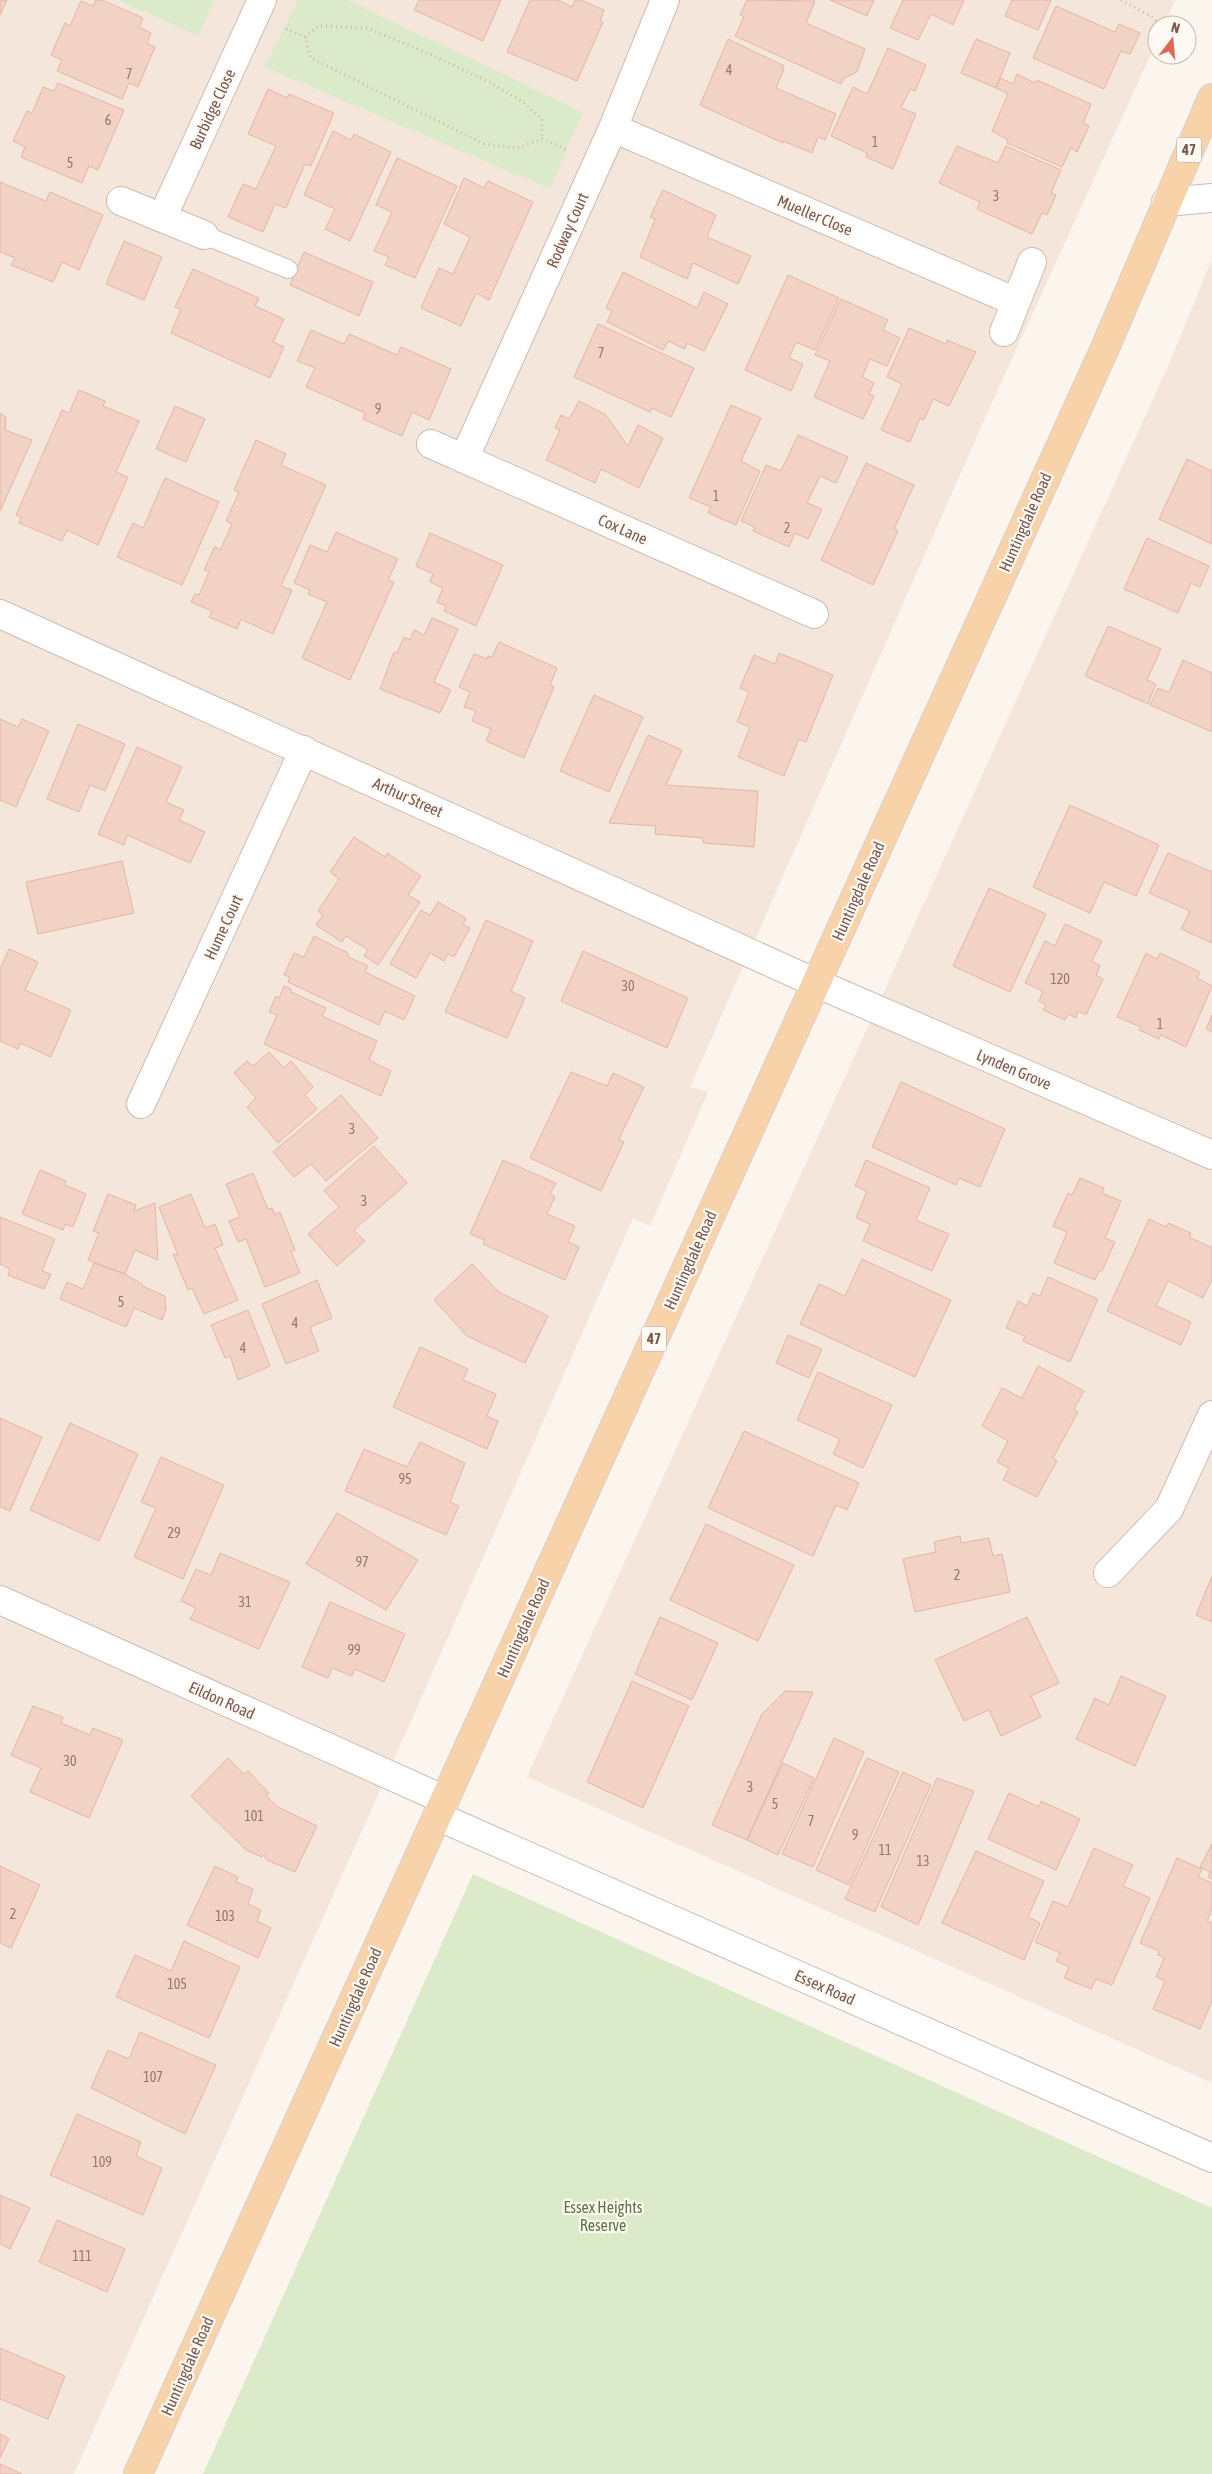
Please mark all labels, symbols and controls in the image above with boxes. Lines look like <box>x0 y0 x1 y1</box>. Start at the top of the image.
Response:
north arrow <box>1147 15 1197 65</box>
text: N <box>1169 19 1182 36</box>
house number: 4 <box>726 62 733 78</box>
house number: 7 <box>126 66 132 82</box>
street label: Burbidge Close <box>186 66 239 152</box>
house number: 6 <box>105 112 112 128</box>
house number: 1 <box>872 134 878 150</box>
road number: 47 <box>1176 138 1202 162</box>
house number: 5 <box>67 155 73 171</box>
house number: 3 <box>993 188 999 204</box>
street label: Rodway Court <box>542 189 593 271</box>
street label: Mueller Close <box>775 191 855 239</box>
house number: 7 <box>598 345 604 361</box>
house number: 9 <box>375 401 381 417</box>
street label: Huntingdale Road <box>995 470 1056 575</box>
house number: 1 <box>713 488 719 504</box>
street label: Cox Lane <box>596 510 650 548</box>
house number: 2 <box>784 520 790 536</box>
street label: Arthur Street <box>370 774 446 821</box>
street label: Huntingdale Road <box>828 839 889 944</box>
street label: Hume Court <box>200 891 246 962</box>
house number: 120 <box>1050 971 1070 987</box>
house number: 30 <box>621 978 635 994</box>
house number: 1 <box>1157 1016 1163 1032</box>
street label: Lynden Grove <box>974 1045 1054 1094</box>
house number: 3 <box>349 1121 355 1137</box>
house number: 3 <box>361 1193 367 1209</box>
street label: Huntingdale Road <box>660 1208 721 1313</box>
house number: 5 <box>118 1294 124 1310</box>
house number: 4 <box>292 1315 299 1331</box>
road number: 47 <box>642 1326 666 1352</box>
house number: 4 <box>240 1340 247 1356</box>
house number: 95 <box>398 1471 412 1487</box>
house number: 29 <box>167 1525 181 1541</box>
house number: 97 <box>355 1554 369 1570</box>
house number: 2 <box>954 1567 960 1583</box>
street label: Huntingdale Road <box>493 1576 554 1681</box>
house number: 31 <box>238 1594 252 1610</box>
house number: 99 <box>347 1642 361 1658</box>
street label: Eildon Road <box>186 1678 258 1722</box>
house number: 30 <box>63 1753 77 1769</box>
house number: 3 <box>747 1779 753 1795</box>
house number: 5 <box>772 1796 778 1812</box>
house number: 101 <box>244 1808 264 1824</box>
house number: 7 <box>808 1813 814 1829</box>
house number: 9 <box>852 1827 858 1843</box>
house number: 11 <box>878 1842 892 1858</box>
house number: 13 <box>916 1853 930 1869</box>
house number: 2 <box>10 1906 16 1922</box>
house number: 103 <box>215 1908 235 1924</box>
street label: Huntingdale Road <box>325 1945 386 2050</box>
street label: Essex Road <box>792 1966 858 2008</box>
house number: 105 <box>167 1976 187 1992</box>
house number: 107 <box>143 2069 163 2085</box>
house number: 109 <box>92 2154 112 2170</box>
park label: Essex Heights Reserve <box>563 2198 643 2234</box>
house number: 111 <box>72 2248 92 2264</box>
street label: Huntingdale Road <box>157 2314 218 2419</box>

